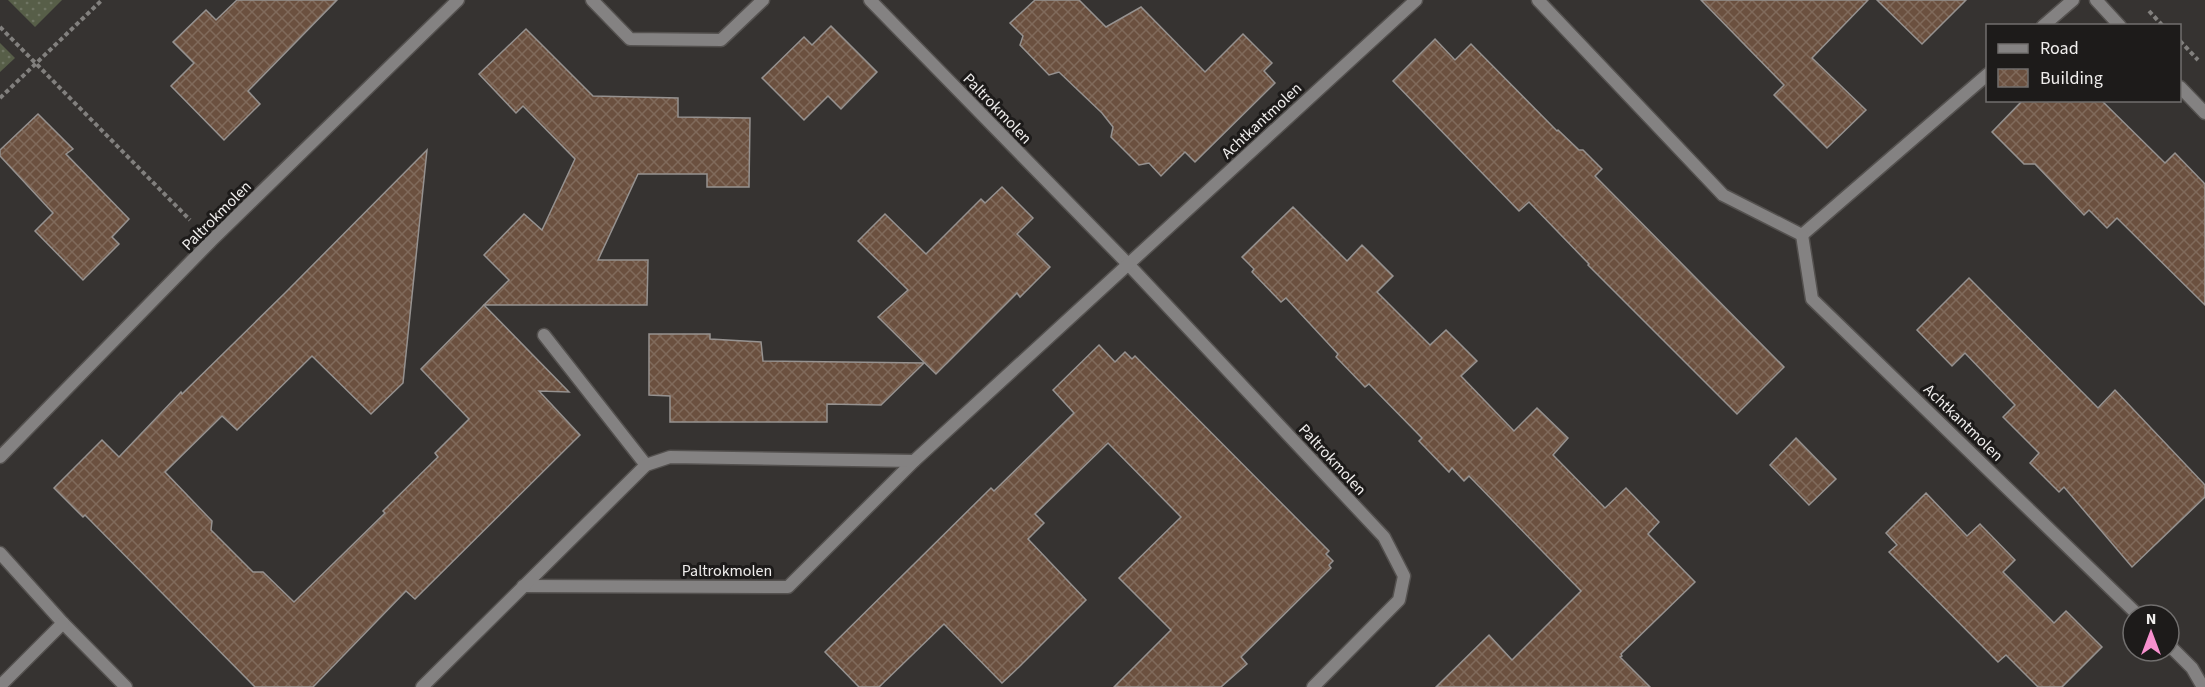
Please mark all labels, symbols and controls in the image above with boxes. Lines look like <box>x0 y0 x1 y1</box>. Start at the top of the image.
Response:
legend <box>1986 24 2181 102</box>
text: Road <box>2040 36 2079 61</box>
text: Building <box>2040 66 2103 91</box>
street label: Paltrokmolen <box>958 68 1037 149</box>
street label: Achtkantmolen <box>1217 78 1307 164</box>
street label: Paltrokmolen <box>177 176 257 256</box>
street label: Achtkantmolen <box>1919 379 2008 466</box>
street label: Paltrokmolen <box>1293 419 1371 500</box>
street label: Paltrokmolen <box>682 560 772 582</box>
north arrow <box>2121 603 2181 663</box>
text: N <box>2146 608 2156 630</box>

